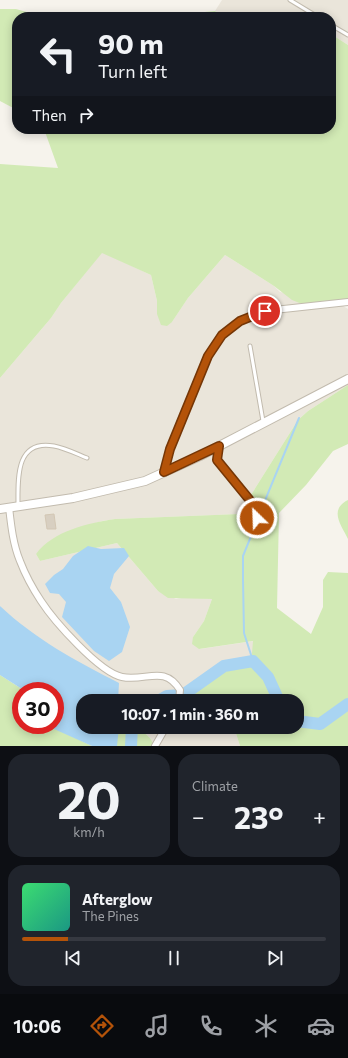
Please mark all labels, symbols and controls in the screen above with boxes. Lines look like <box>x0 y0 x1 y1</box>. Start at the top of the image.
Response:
text: 90 m <box>98 26 164 60</box>
icon: left <box>32 28 84 80</box>
text: Turn left <box>98 60 167 82</box>
icon: right <box>75 104 97 126</box>
text: Then <box>32 106 67 124</box>
pin <box>248 294 282 328</box>
icon: arrive <box>254 300 276 322</box>
position arrow <box>236 497 278 539</box>
speed limit sign: 30 <box>12 682 64 734</box>
text: 10:07 · 1 min · 360 m <box>121 705 259 723</box>
text: 20 <box>57 766 121 830</box>
text: Climate <box>192 778 238 794</box>
text: 23° <box>234 798 284 835</box>
text: − <box>192 803 205 830</box>
text: + <box>313 803 326 830</box>
text: km/h <box>73 824 105 840</box>
text: Afterglow <box>82 890 152 908</box>
text: The Pines <box>82 908 139 924</box>
icon: previous <box>62 947 84 969</box>
icon: pause <box>163 947 185 969</box>
icon: next <box>264 947 286 969</box>
icon: directions <box>88 1012 116 1040</box>
icon: music <box>143 1012 171 1040</box>
icon: phone <box>197 1012 225 1040</box>
icon: climate <box>252 1012 280 1040</box>
icon: car <box>307 1012 335 1040</box>
text: 10:06 <box>13 1015 61 1037</box>

